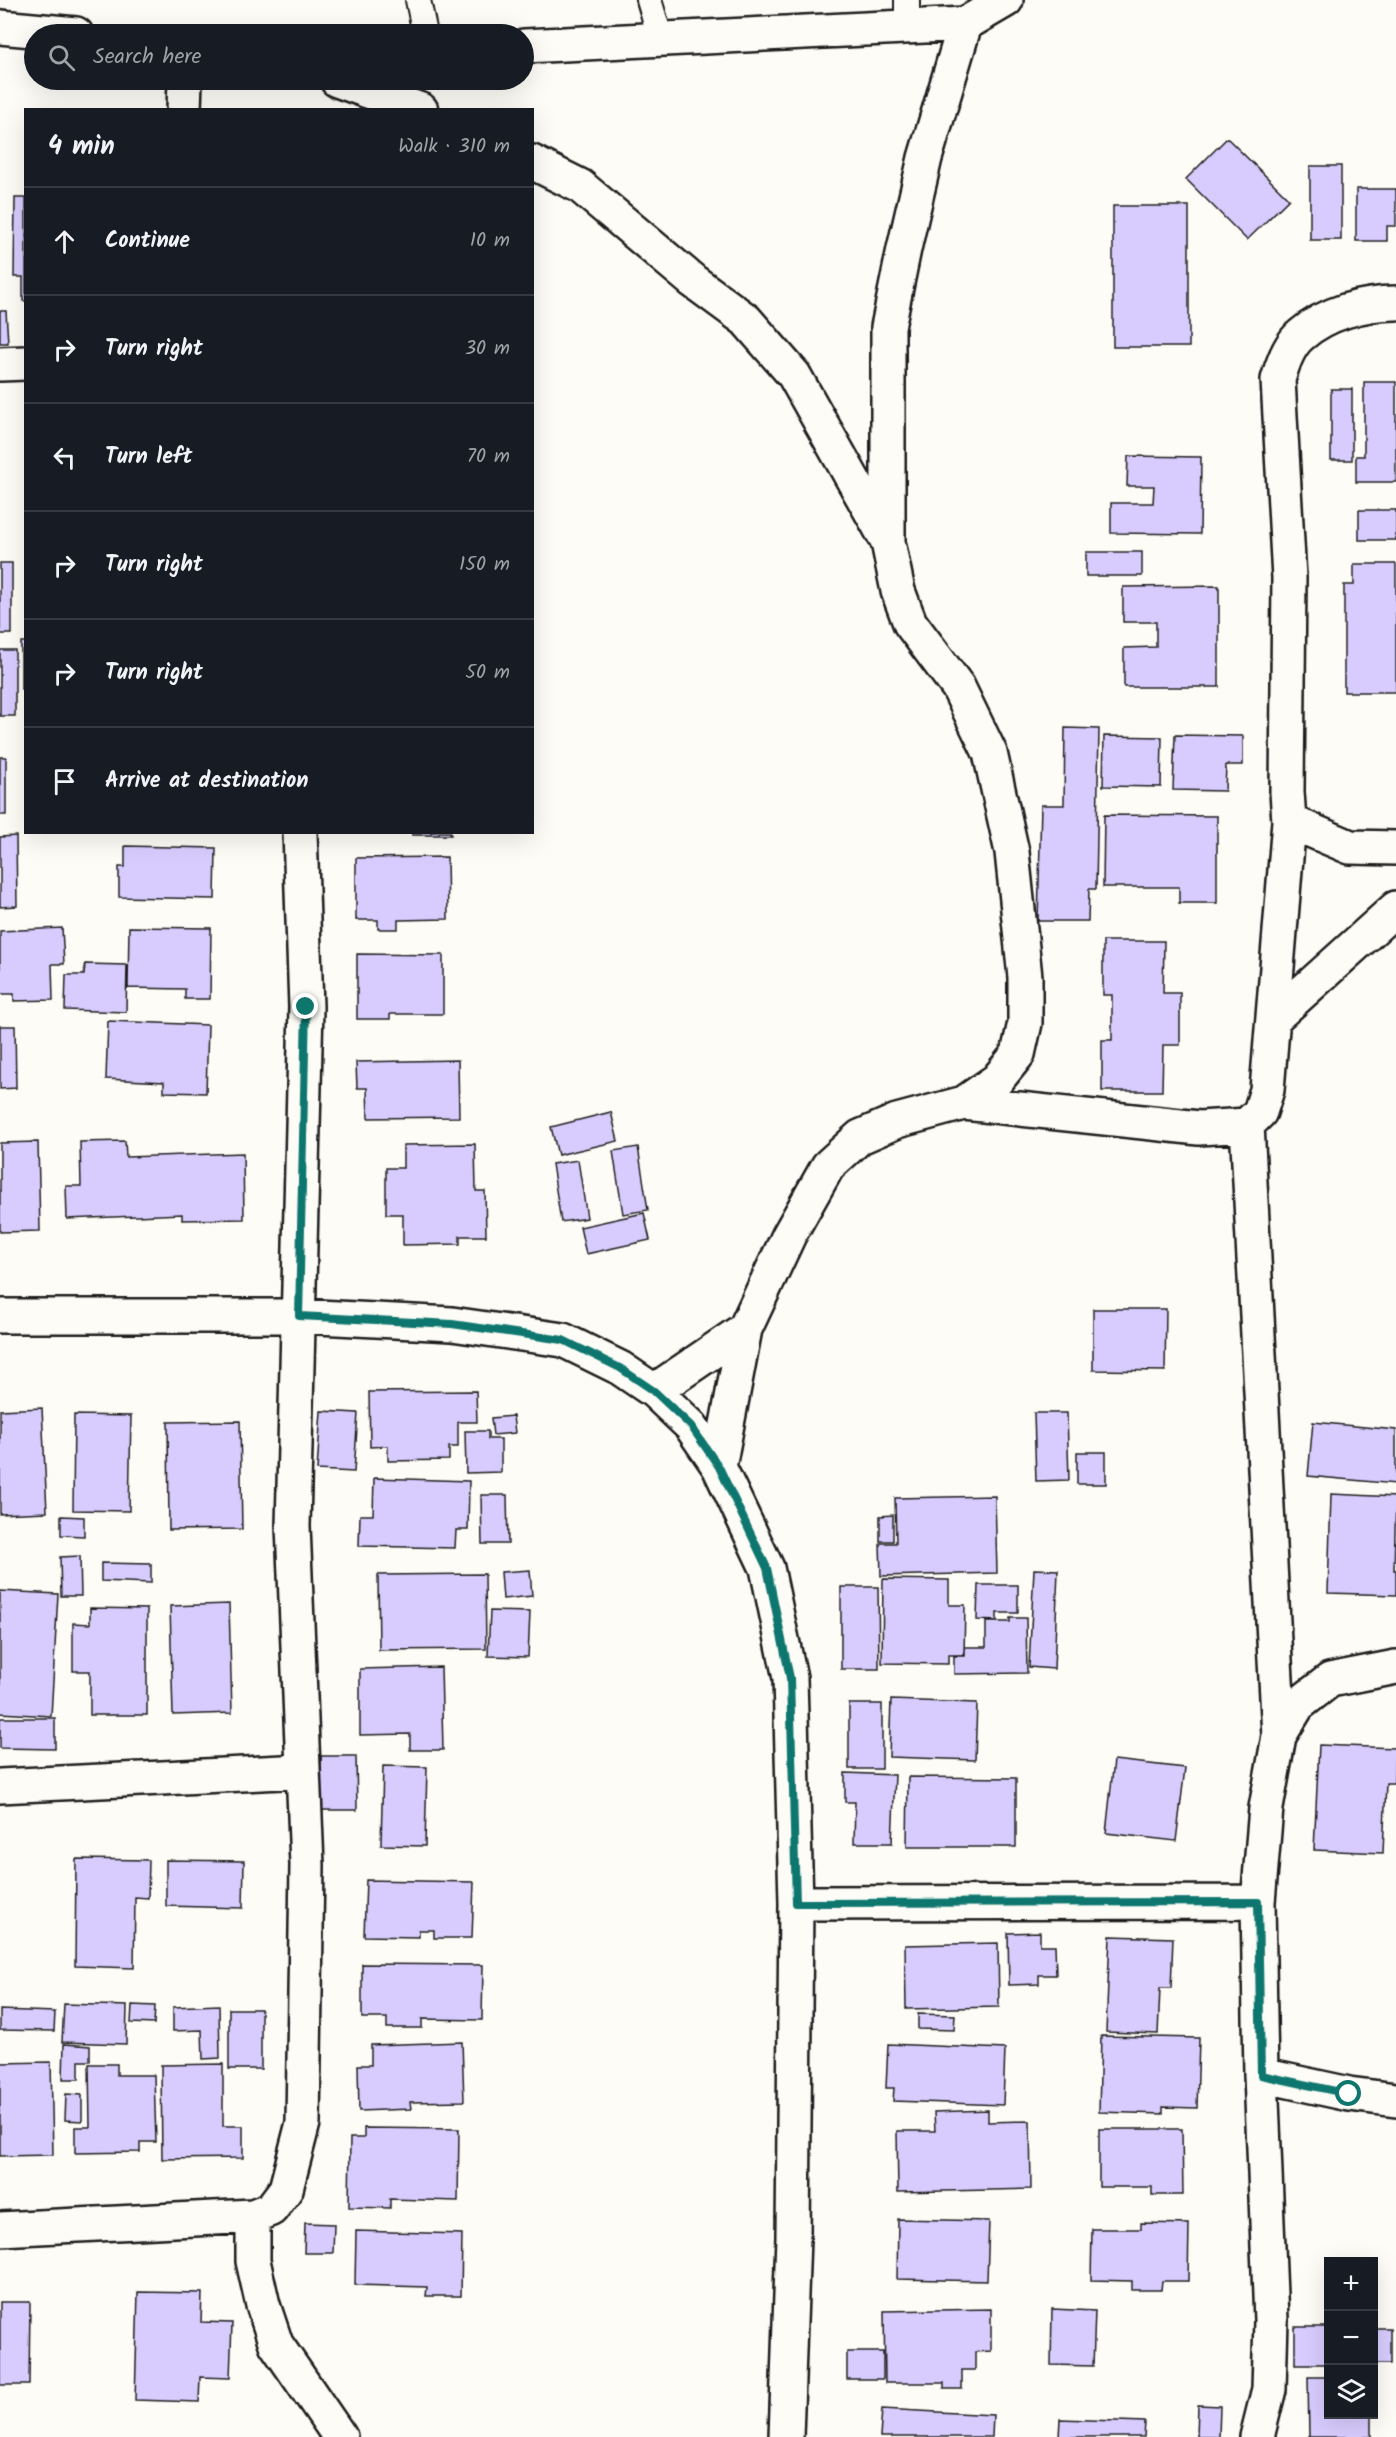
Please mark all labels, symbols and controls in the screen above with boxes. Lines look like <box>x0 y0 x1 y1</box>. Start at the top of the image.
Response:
search box <box>24 24 534 90</box>
text: Search here <box>93 40 201 75</box>
icon: search <box>45 41 78 74</box>
text: 4 min <box>48 126 115 168</box>
text: Walk · 310 m <box>398 131 510 163</box>
text: Continue <box>105 224 190 259</box>
icon: ahead <box>48 225 81 258</box>
text: 10 m <box>470 225 510 257</box>
text: Turn right <box>105 332 203 367</box>
icon: right <box>48 333 81 366</box>
text: 30 m <box>465 333 510 365</box>
text: Turn left <box>105 440 192 475</box>
icon: left <box>48 441 81 474</box>
text: 70 m <box>467 441 510 473</box>
text: Turn right <box>105 548 203 583</box>
icon: right <box>48 549 81 582</box>
text: 150 m <box>459 549 510 581</box>
text: Turn right <box>105 656 203 691</box>
icon: right <box>48 657 81 690</box>
text: 50 m <box>465 657 510 689</box>
text: Arrive at destination <box>105 764 308 799</box>
icon: arrive <box>48 765 81 798</box>
route end <box>292 993 318 1019</box>
route start <box>1335 2080 1361 2106</box>
map controls <box>1324 2257 1378 2419</box>
button: + <box>1324 2257 1378 2311</box>
button: − <box>1324 2311 1378 2365</box>
button: layers <box>1324 2365 1378 2419</box>

